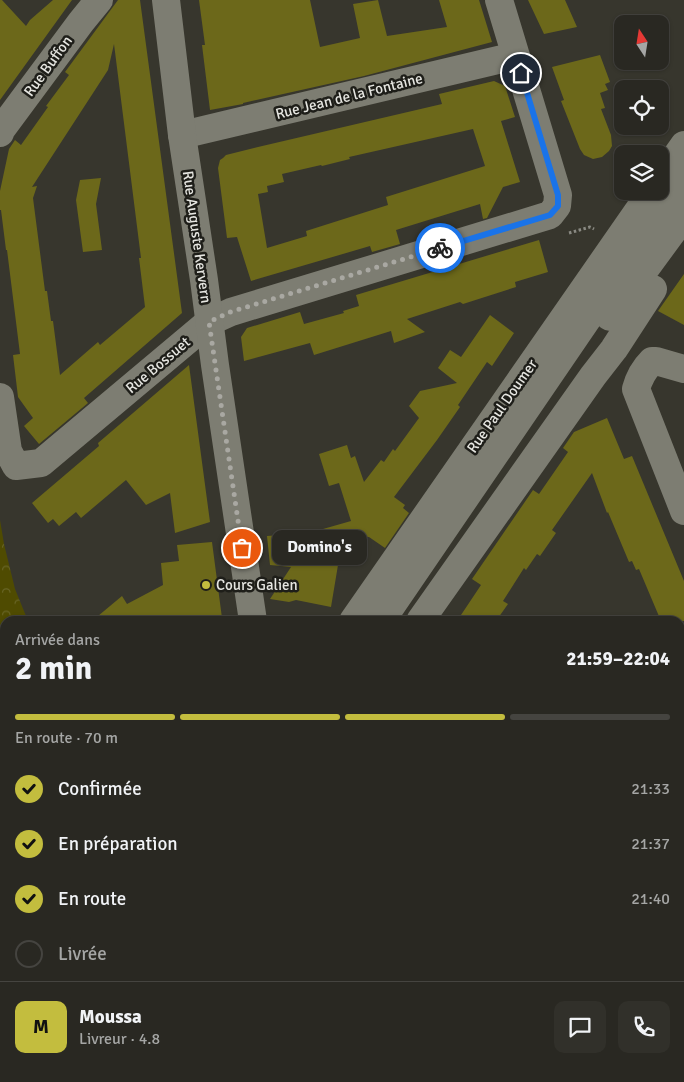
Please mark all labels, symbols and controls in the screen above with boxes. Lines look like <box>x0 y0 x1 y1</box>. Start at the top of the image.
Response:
north arrow <box>614 15 669 70</box>
map controls <box>614 15 669 200</box>
street label: Rue Buffon <box>20 32 76 100</box>
pin <box>500 52 542 94</box>
icon: home <box>507 59 535 87</box>
street label: Rue Jean de la Fontaine <box>274 69 424 123</box>
button: locate <box>614 80 669 135</box>
button: layers <box>614 145 669 200</box>
street label: Rue Auguste Kervern <box>179 170 215 304</box>
courier <box>415 223 465 273</box>
icon: bike <box>426 234 454 262</box>
street label: Rue Bossuet <box>122 333 194 397</box>
street label: Rue Paul Doumer <box>463 355 541 456</box>
pin <box>221 527 263 569</box>
callout: Domino's <box>272 530 367 566</box>
icon: bag <box>228 534 256 562</box>
text: Domino's <box>287 537 352 557</box>
place label: Cours Galien <box>216 576 298 594</box>
marker: Cours Galien <box>200 579 212 591</box>
text: Arrivée dans <box>15 630 100 650</box>
text: 21:59–22:04 <box>566 647 670 671</box>
text: 2 min <box>15 649 92 688</box>
text: En route · 70 m <box>15 728 118 748</box>
icon: check <box>15 775 43 803</box>
text: Confirmée <box>58 777 142 801</box>
text: 21:33 <box>631 779 670 799</box>
icon: check <box>15 830 43 858</box>
text: En préparation <box>58 832 178 856</box>
text: 21:37 <box>631 834 670 854</box>
icon: check <box>15 885 43 913</box>
text: En route <box>58 887 126 911</box>
text: 21:40 <box>631 889 670 909</box>
text: Livrée <box>58 942 107 966</box>
button: chat <box>554 1001 606 1053</box>
button: phone <box>618 1001 670 1053</box>
text: Moussa <box>79 1005 142 1029</box>
text: M <box>33 1015 49 1039</box>
text: Livreur · 4.8 <box>79 1029 160 1049</box>

